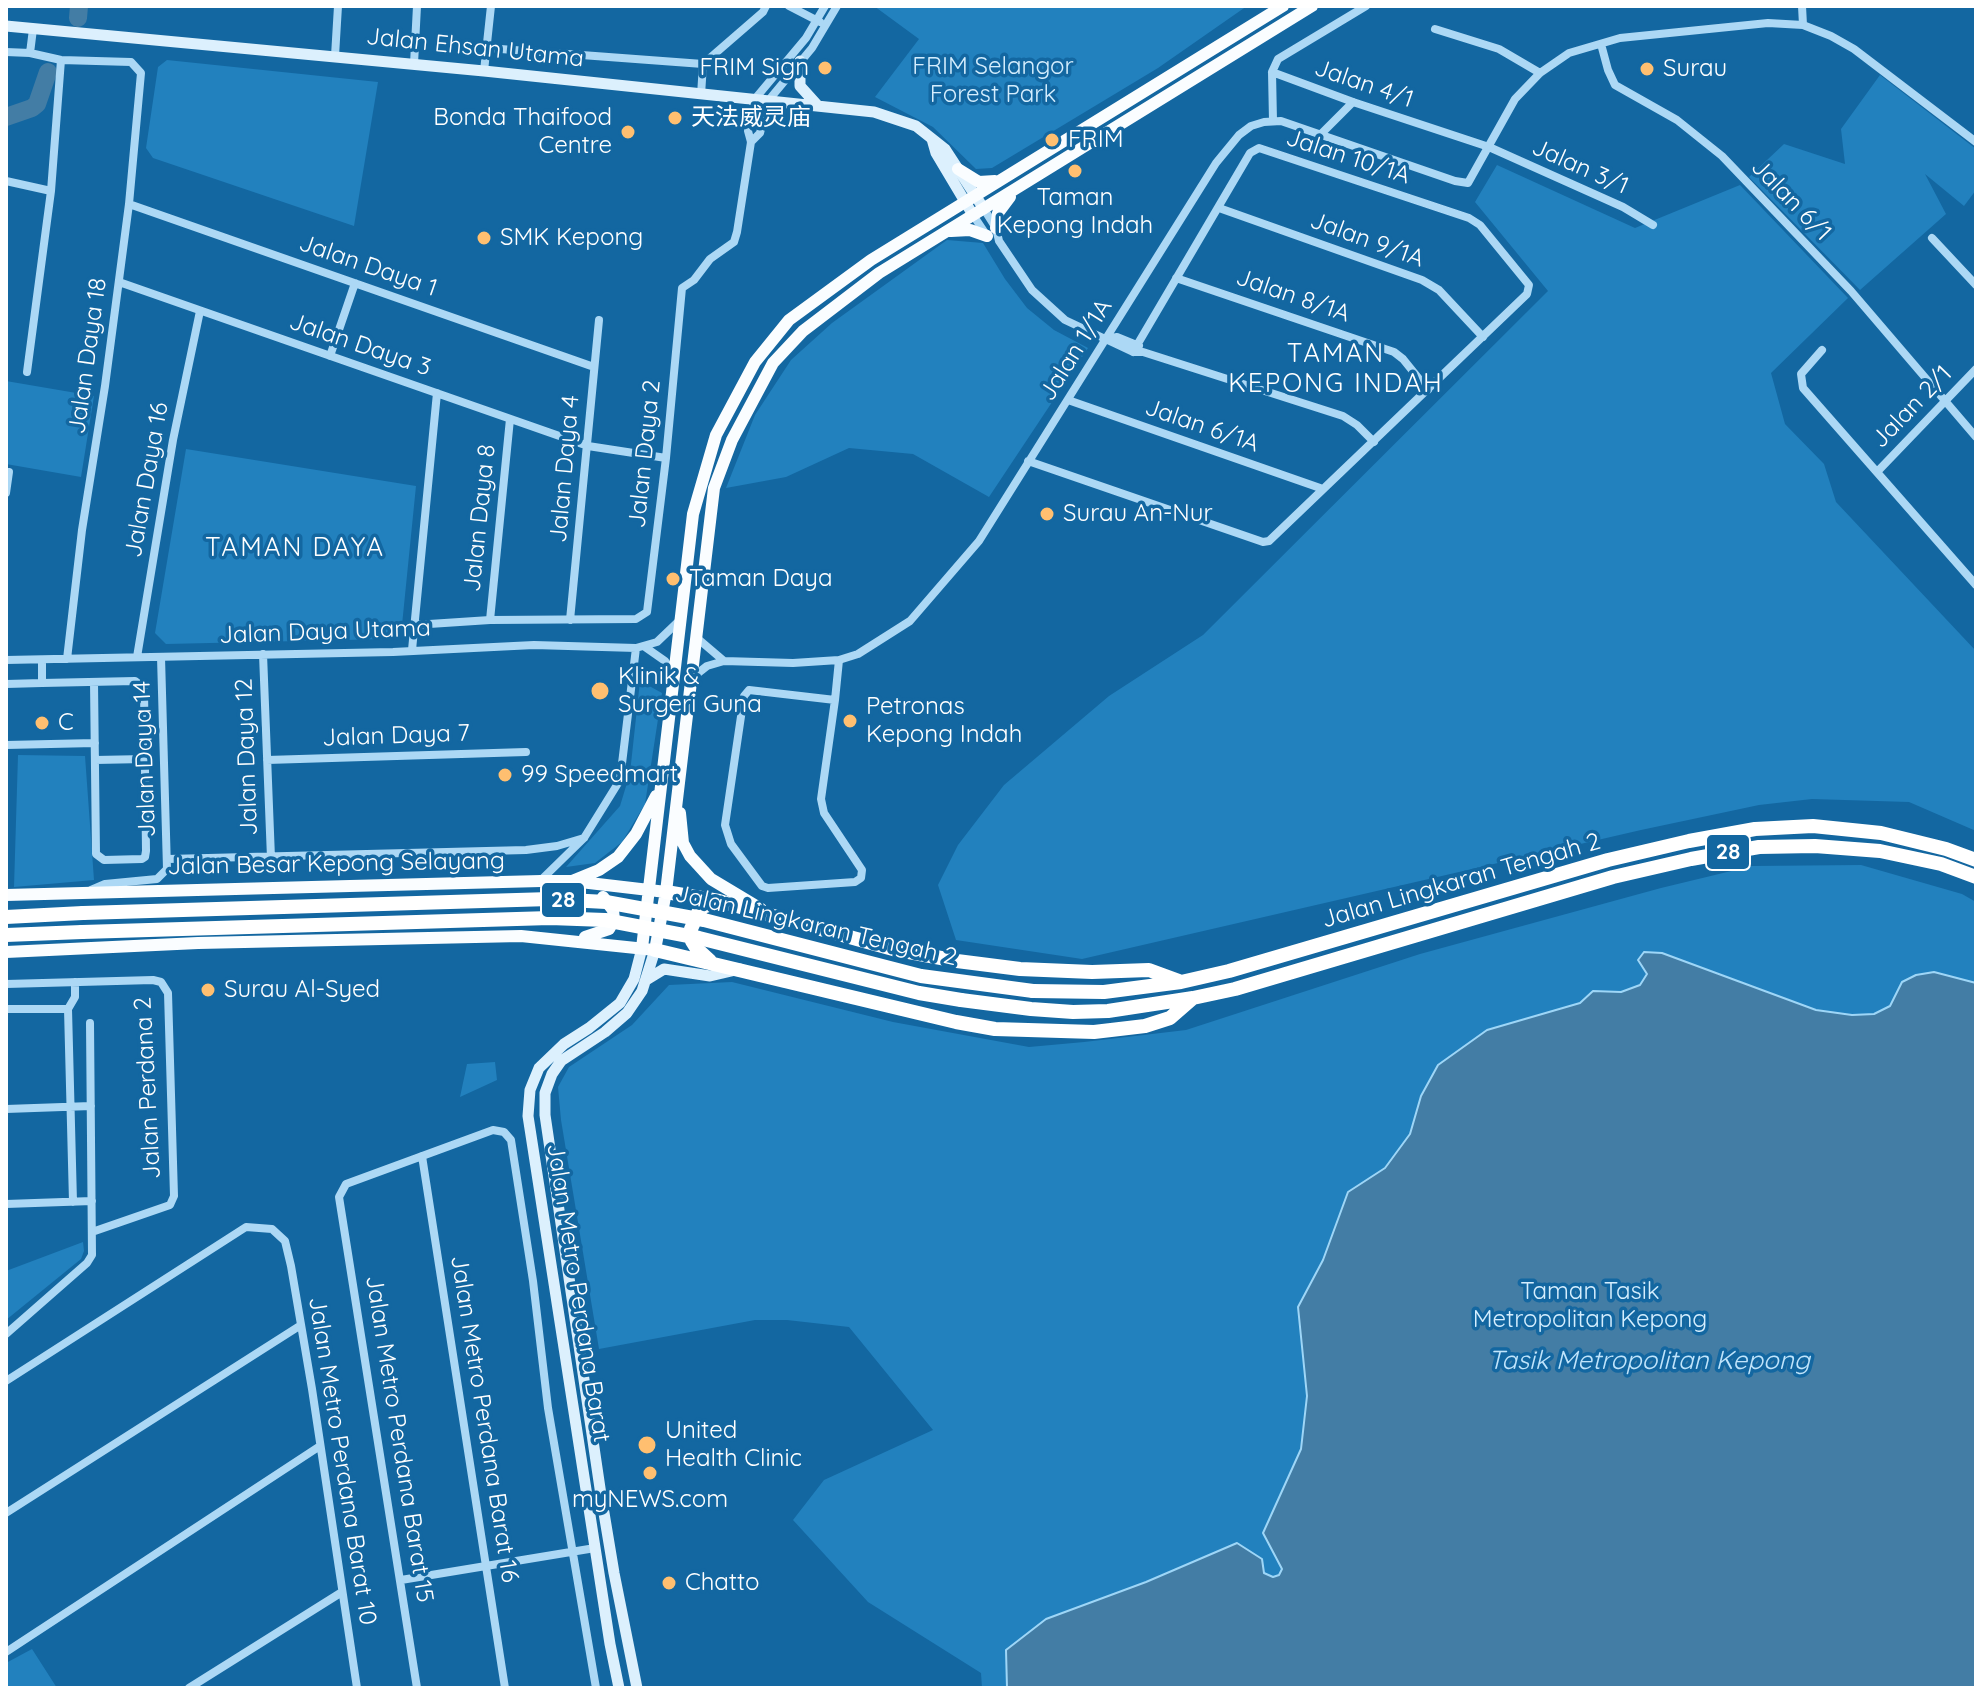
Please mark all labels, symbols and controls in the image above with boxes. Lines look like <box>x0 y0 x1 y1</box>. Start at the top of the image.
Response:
street label: Jalan Ehsan Utama <box>365 22 585 74</box>
park label: FRIM Selangor Forest Park <box>912 53 1074 109</box>
place label: FRIM Sign <box>699 54 809 82</box>
street label: Jalan 4/1 <box>1311 54 1417 114</box>
place label: Surau <box>1663 55 1727 83</box>
marker: FRIM Sign <box>816 59 834 77</box>
marker: Surau <box>1638 60 1656 78</box>
place label: Bonda Thaifood Centre <box>433 104 612 160</box>
place label: 天法威灵庙 <box>691 104 811 132</box>
marker: 天法威灵庙 <box>666 109 684 127</box>
marker: Bonda Thaifood Centre <box>619 123 637 141</box>
street label: Jalan 10/1A <box>1282 123 1414 191</box>
place label: FRIM <box>1068 126 1124 154</box>
marker: FRIM <box>1043 131 1061 149</box>
street label: Jalan 3/1 <box>1527 133 1633 201</box>
street label: Jalan 6/1 <box>1745 153 1837 247</box>
marker: Taman Kepong Indah <box>1066 162 1084 180</box>
place label: Taman Kepong Indah <box>997 184 1153 240</box>
street label: Jalan 9/1A <box>1306 206 1428 274</box>
place label: SMK Kepong <box>500 224 643 252</box>
street label: Jalan Daya 1 <box>295 229 441 303</box>
marker: SMK Kepong <box>475 229 493 247</box>
street label: Jalan 8/1A <box>1232 263 1354 329</box>
street label: Jalan Daya 18 <box>63 276 113 436</box>
street label: Jalan 1/1A <box>1033 294 1119 406</box>
street label: Jalan Daya 3 <box>285 307 435 383</box>
district label: TAMAN KEPONG INDAH <box>1228 338 1444 400</box>
street label: Jalan 2/1 <box>1866 360 1958 454</box>
street label: Jalan Daya 2 <box>623 379 667 529</box>
street label: Jalan 6/1A <box>1141 393 1263 459</box>
street label: Jalan Daya 4 <box>544 394 586 544</box>
street label: Jalan Daya 16 <box>119 400 175 560</box>
street label: Jalan Daya 8 <box>458 443 502 593</box>
place label: Surau An-Nur <box>1063 500 1213 528</box>
marker: Surau An-Nur <box>1038 505 1056 523</box>
district label: TAMAN DAYA <box>205 532 385 564</box>
place label: Taman Daya <box>689 565 832 593</box>
marker: Taman Daya <box>664 570 682 588</box>
street label: Jalan Daya Utama <box>219 614 431 650</box>
place label: Klinik & Surgeri Guna <box>618 663 762 719</box>
street label: Jalan Daya 12 <box>230 678 264 836</box>
street label: Jalan Daya 14 <box>128 680 162 838</box>
marker: Klinik & Surgeri Guna <box>589 680 611 702</box>
place label: Petronas Kepong Indah <box>866 693 1022 749</box>
place label: C <box>58 709 74 737</box>
marker: Petronas Kepong Indah <box>841 712 859 730</box>
marker: C <box>33 714 51 732</box>
street label: Jalan Daya 7 <box>322 719 470 753</box>
place label: 99 Speedmart <box>521 761 678 789</box>
marker: 99 Speedmart <box>496 766 514 784</box>
street label: Jalan Lingkaran Tengah 2 <box>1318 827 1604 935</box>
road number: 28 <box>1706 834 1750 870</box>
street label: Jalan Besar Kepong Selayang <box>167 847 505 881</box>
street label: Jalan Lingkaran Tengah 2 <box>672 880 960 972</box>
road number: 28 <box>541 882 585 918</box>
place label: Surau Al-Syed <box>224 976 380 1004</box>
marker: Surau Al-Syed <box>199 981 217 999</box>
street label: Jalan Perdana 2 <box>129 996 167 1180</box>
street label: Jalan Metro Perdana Barat <box>540 1141 616 1445</box>
street label: Jalan Metro Perdana Barat 16 <box>444 1253 524 1585</box>
street label: Jalan Metro Perdana Barat 15 <box>359 1273 439 1605</box>
park label: Taman Tasik Metropolitan Kepong <box>1473 1278 1707 1334</box>
street label: Jalan Metro Perdana Barat 10 <box>302 1295 382 1627</box>
water label: Tasik Metropolitan Kepong <box>1488 1345 1810 1377</box>
place label: United Health Clinic <box>665 1417 802 1473</box>
marker: United Health Clinic <box>636 1434 658 1456</box>
marker: myNEWS.com <box>641 1464 659 1482</box>
place label: myNEWS.com <box>572 1486 728 1514</box>
place label: Chatto <box>685 1569 759 1597</box>
marker: Chatto <box>660 1574 678 1592</box>

